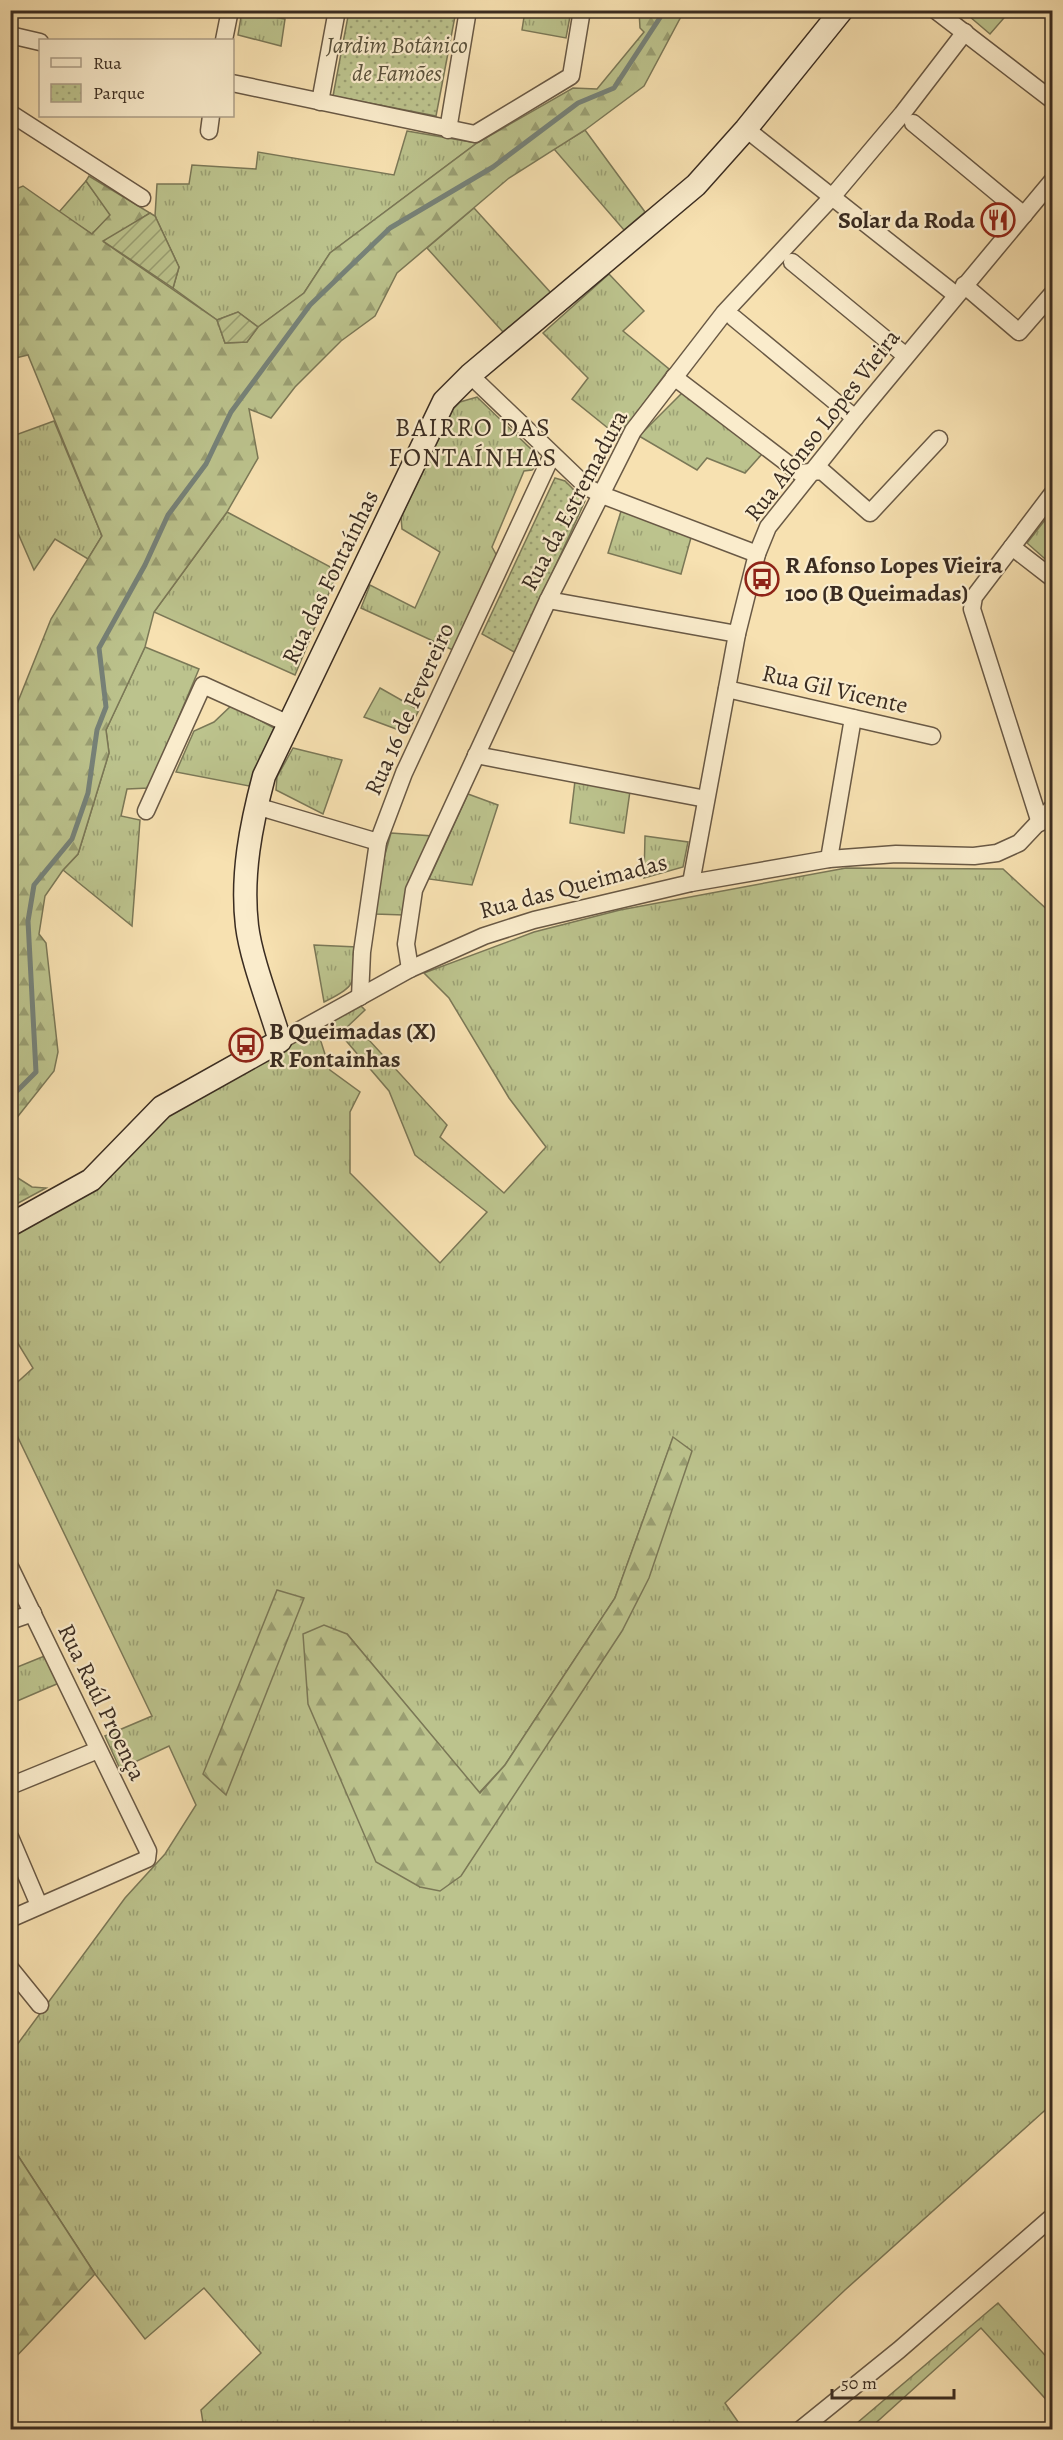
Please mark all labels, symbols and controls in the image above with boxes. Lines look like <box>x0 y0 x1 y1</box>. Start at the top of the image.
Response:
park label: Jardim Botânico de Famões <box>325 29 468 89</box>
legend <box>39 39 234 117</box>
text: Rua <box>93 51 122 75</box>
text: Parque <box>93 81 145 105</box>
restaurant icon: Solar da Roda <box>980 202 1016 238</box>
place label: Solar da Roda <box>838 204 975 236</box>
street label: Rua Afonso Lopes Vieira <box>737 322 908 528</box>
street label: Rua da Estremadura <box>513 403 636 596</box>
district label: BAIRRO DAS FONTAÍNHAS <box>388 410 558 475</box>
street label: Rua das Fontaínhas <box>274 484 386 670</box>
place label: R Afonso Lopes Vieira 100 (B Queimadas) <box>785 549 1003 609</box>
bus stop icon: R Afonso Lopes Vieira 100 (B Queimadas) <box>744 561 780 597</box>
street label: Rua 16 de Fevereiro <box>357 618 461 800</box>
street label: Rua Gil Vicente <box>759 657 911 721</box>
street label: Rua das Queimadas <box>475 846 671 926</box>
place label: B Queimadas (X) R Fontainhas <box>269 1015 436 1075</box>
bus stop icon: B Queimadas (X) R Fontainhas <box>228 1027 264 1063</box>
street label: Rua Raúl Proença <box>50 1618 154 1786</box>
scale bar <box>832 2362 954 2400</box>
text: 50 m <box>841 2371 877 2395</box>

